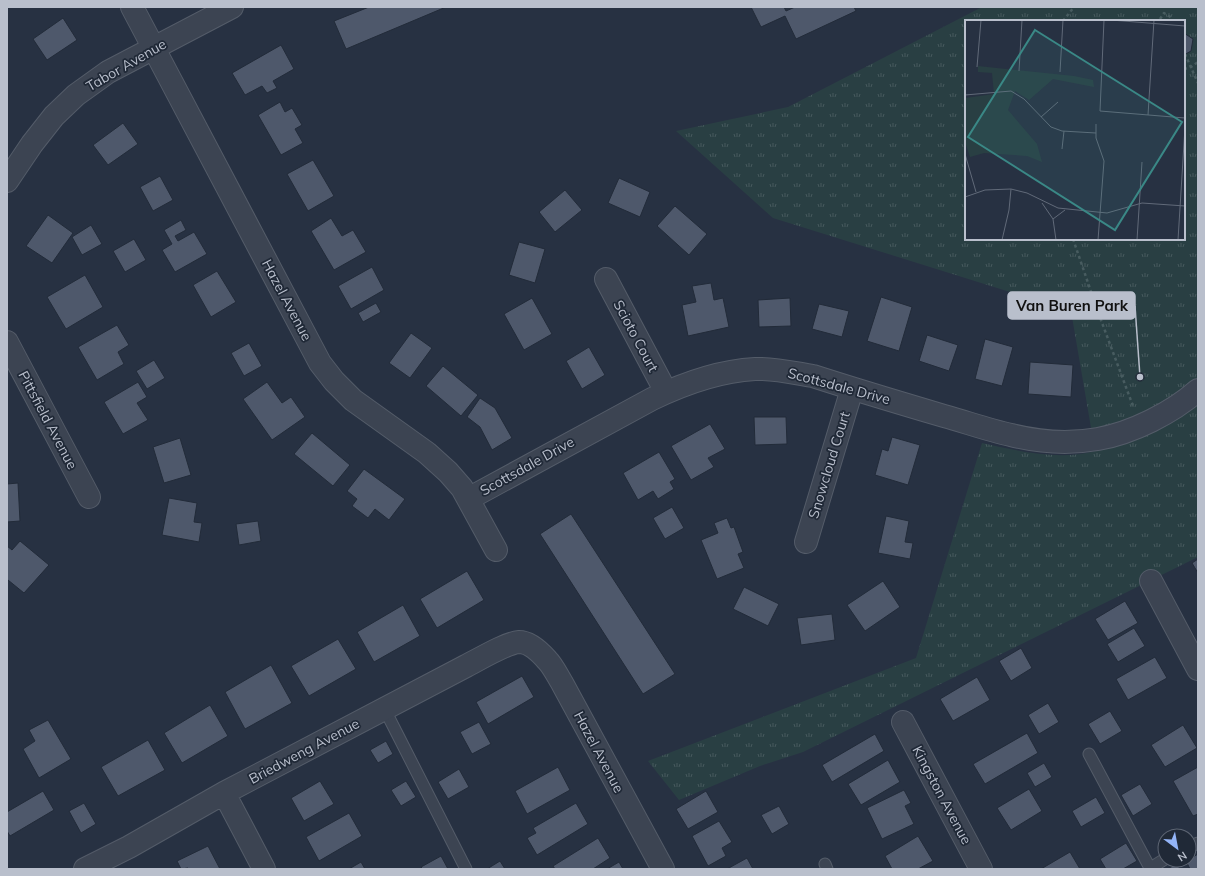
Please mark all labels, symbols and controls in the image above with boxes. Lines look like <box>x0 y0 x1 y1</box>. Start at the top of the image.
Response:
inset map <box>965 20 1185 240</box>
street label: Tabor Avenue <box>83 35 169 95</box>
street label: Hazel Avenue <box>258 256 316 344</box>
callout: Van Buren Park <box>1008 292 1135 319</box>
text: Van Buren Park <box>1015 296 1129 315</box>
street label: Scioto Court <box>610 297 663 375</box>
street label: Scottsdale Drive <box>786 364 892 408</box>
street label: Pittsfield Avenue <box>15 368 81 472</box>
street label: Snowcloud Court <box>804 409 854 521</box>
street label: Scottsdale Drive <box>477 433 577 499</box>
street label: Hazel Avenue <box>570 708 628 796</box>
street label: Briedweng Avenue <box>246 714 362 788</box>
street label: Kingston Avenue <box>908 743 976 847</box>
north arrow <box>1157 828 1197 868</box>
text: N <box>1175 848 1190 865</box>

